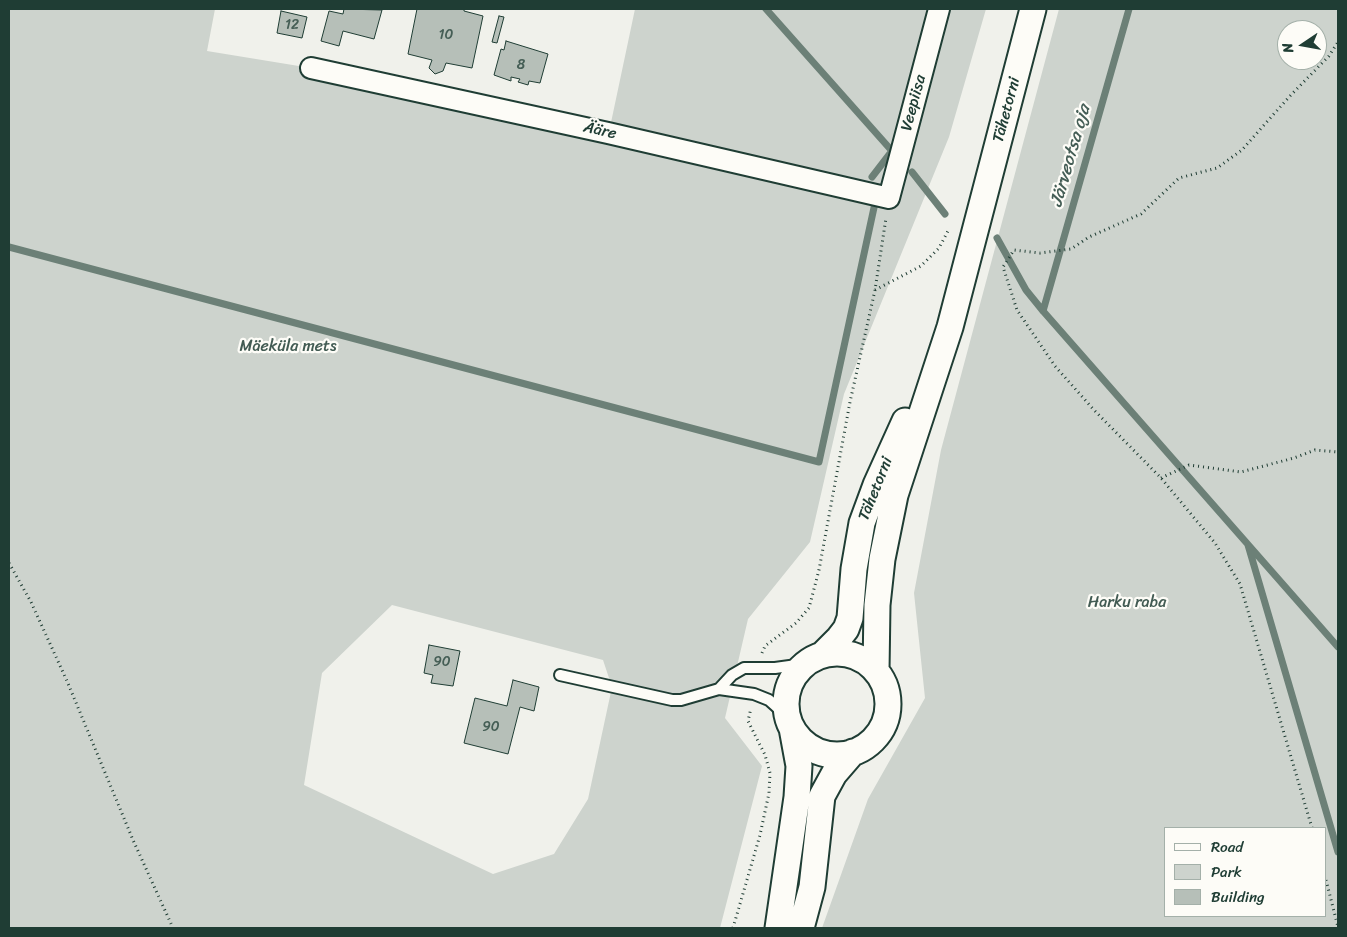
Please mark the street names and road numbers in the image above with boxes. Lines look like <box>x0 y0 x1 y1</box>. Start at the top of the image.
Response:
street label: Veepiisa <box>897 73 931 133</box>
street label: Tähetorni <box>989 75 1025 145</box>
street label: Ääre <box>582 118 618 144</box>
street label: Tähetorni <box>855 454 897 524</box>

